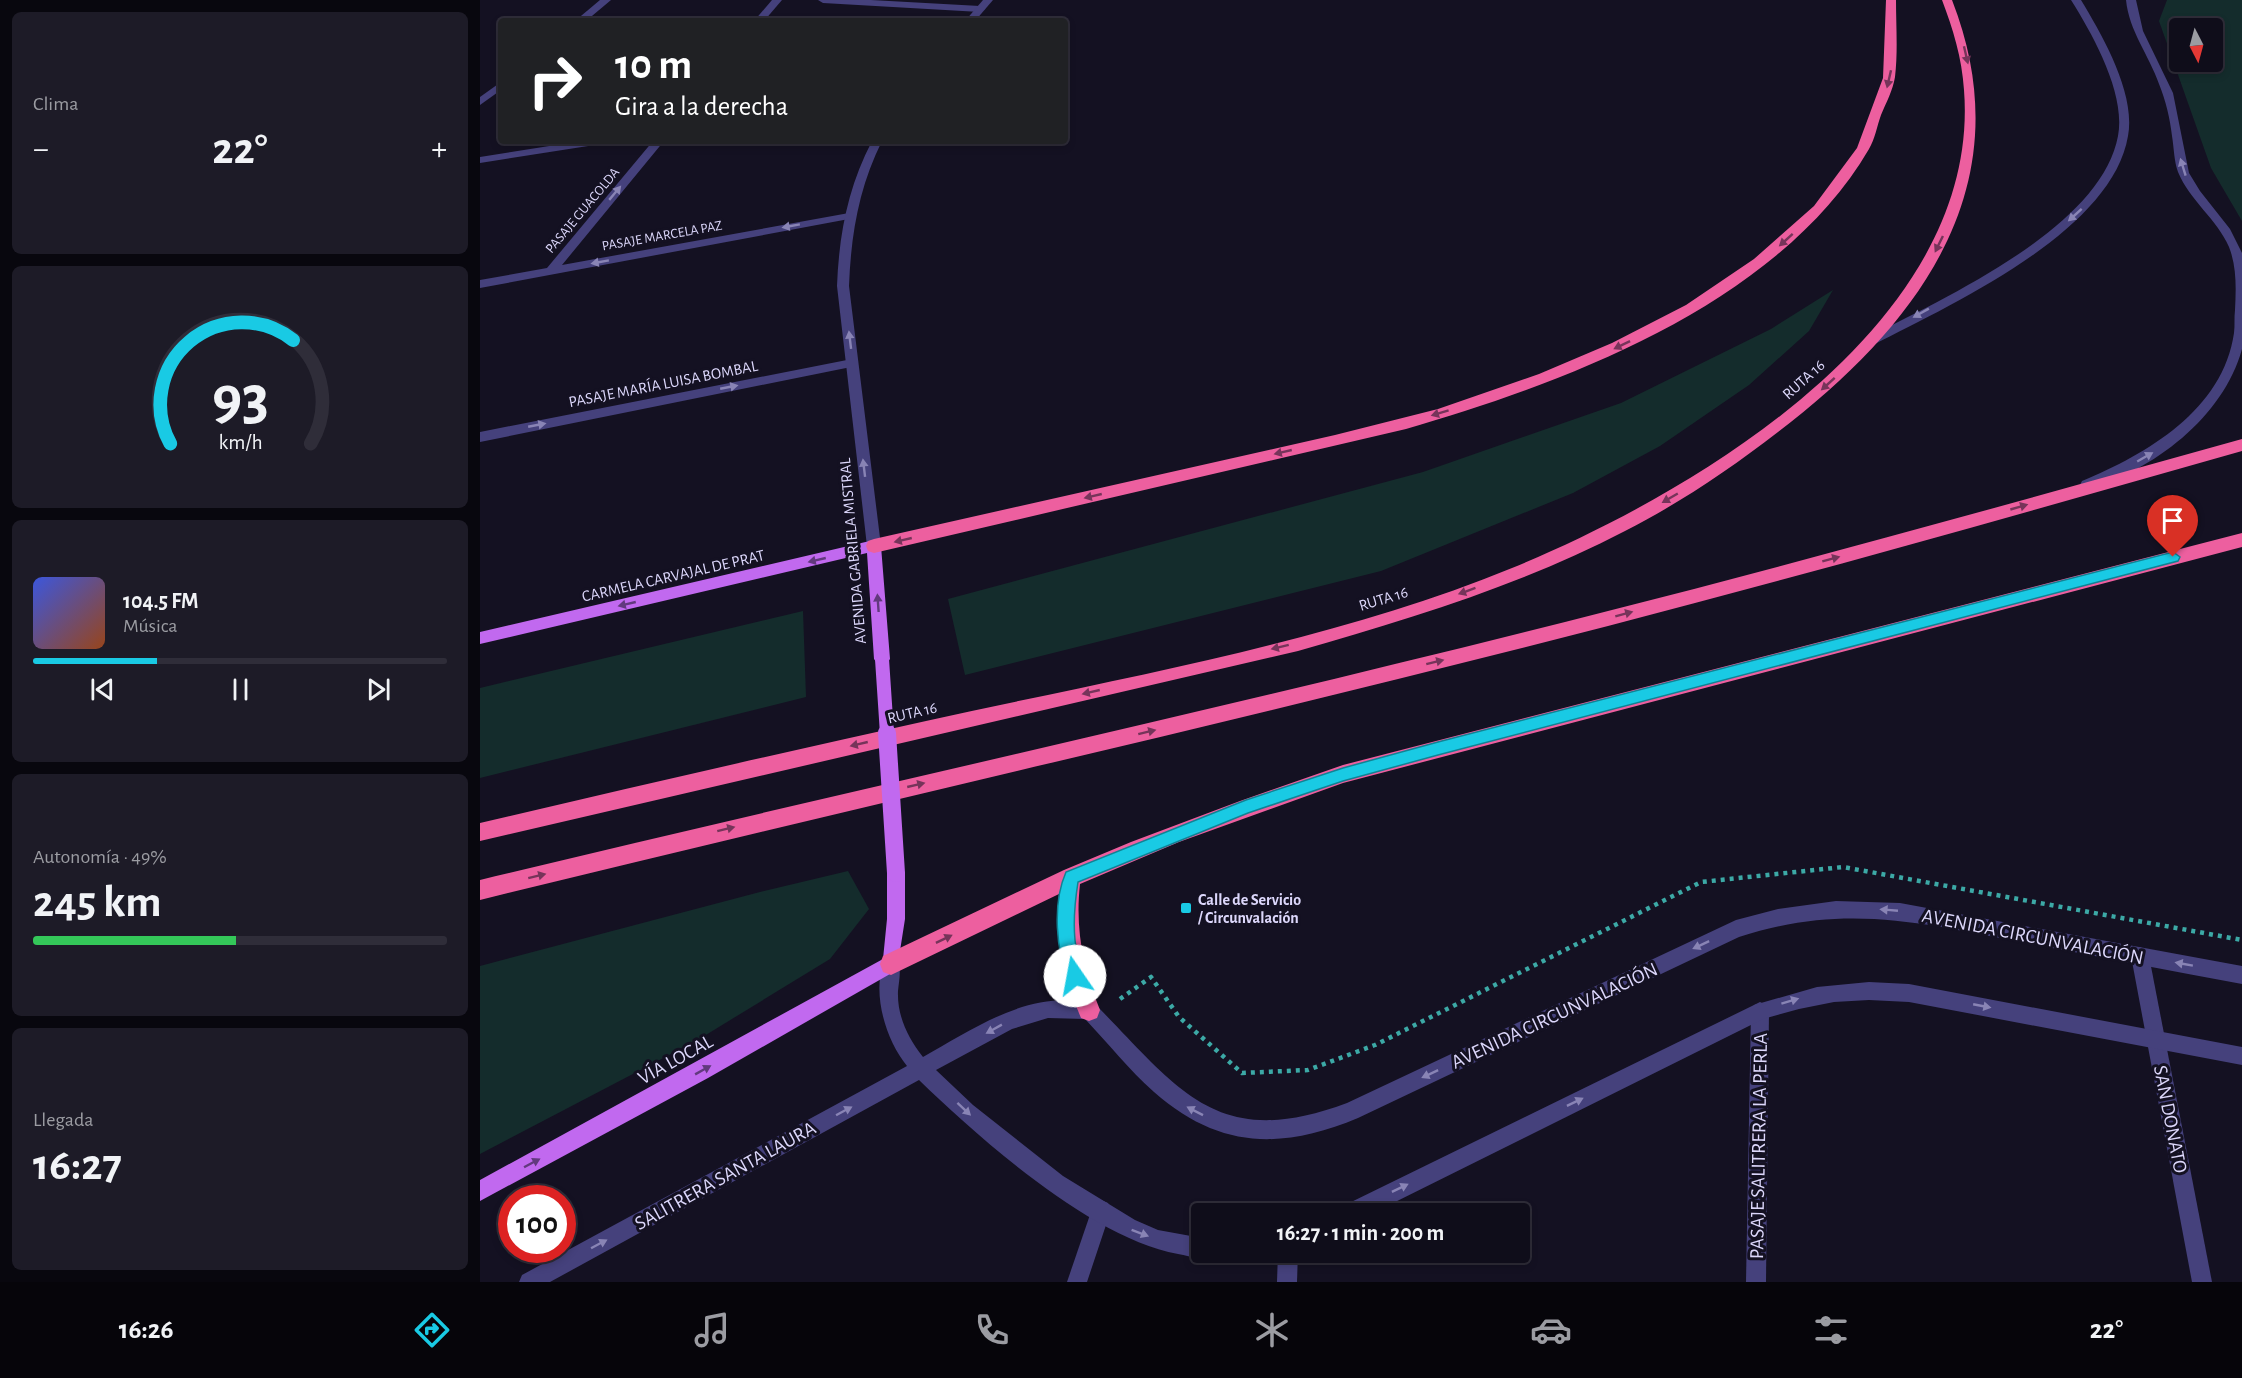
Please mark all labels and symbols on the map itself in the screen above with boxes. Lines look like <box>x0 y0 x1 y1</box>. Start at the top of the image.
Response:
north arrow <box>2169 18 2223 72</box>
one-way arrow <box>1961 46 1971 65</box>
one-way arrow <box>1884 70 1894 88</box>
one-way arrow <box>2178 158 2187 176</box>
street label: PASAJE GUACOLDA <box>543 165 622 256</box>
one-way arrow <box>608 186 621 201</box>
one-way arrow <box>2067 208 2082 222</box>
street label: PASAJE MARCELA PAZ <box>601 219 723 253</box>
one-way arrow <box>782 222 801 231</box>
one-way arrow <box>1778 233 1793 247</box>
one-way arrow <box>1934 236 1943 253</box>
one-way arrow <box>590 258 609 267</box>
one-way arrow <box>1913 308 1930 318</box>
one-way arrow <box>845 331 854 350</box>
one-way arrow <box>1613 340 1630 349</box>
street label: PASAJE MARÍA LUISA BOMBAL <box>567 356 759 410</box>
street label: RUTA 16 <box>1780 357 1828 403</box>
one-way arrow <box>1821 377 1836 390</box>
one-way arrow <box>719 382 738 391</box>
one-way arrow <box>1431 409 1449 418</box>
one-way arrow <box>528 420 547 429</box>
one-way arrow <box>1274 448 1292 458</box>
one-way arrow <box>2137 451 2153 462</box>
street label: AVENIDA GABRIELA MISTRAL <box>837 457 869 645</box>
one-way arrow <box>859 458 869 477</box>
one-way arrow <box>1083 492 1102 501</box>
one-way arrow <box>1661 493 1678 503</box>
pin <box>2147 495 2198 557</box>
one-way arrow <box>2010 502 2028 511</box>
one-way arrow <box>894 535 912 545</box>
street label: CARMELA CARVAJAL DE PRAT <box>580 547 766 605</box>
one-way arrow <box>1822 554 1840 563</box>
one-way arrow <box>807 555 826 565</box>
street label: RUTA 16 <box>1357 584 1410 614</box>
one-way arrow <box>1458 587 1476 596</box>
one-way arrow <box>873 593 882 612</box>
one-way arrow <box>617 599 636 609</box>
one-way arrow <box>1616 609 1634 618</box>
one-way arrow <box>1271 643 1290 653</box>
one-way arrow <box>1426 656 1444 666</box>
one-way arrow <box>1081 688 1100 697</box>
street label: RUTA 16 <box>886 700 939 726</box>
one-way arrow <box>1138 726 1156 736</box>
one-way arrow <box>850 739 869 749</box>
one-way arrow <box>907 780 925 790</box>
one-way arrow <box>717 824 735 834</box>
one-way arrow <box>528 870 546 880</box>
place label: Calle de Servicio / Circunvalación <box>1197 892 1301 926</box>
marker: Calle de Servicio / Circunvalación <box>1179 901 1193 915</box>
one-way arrow <box>1880 905 1899 915</box>
street label: AVENIDA CIRCUNVALACIÓN <box>1920 905 2145 968</box>
one-way arrow <box>935 935 952 944</box>
one-way arrow <box>1692 940 1710 950</box>
position arrow <box>1043 944 1107 1008</box>
street label: AVENIDA CIRCUNVALACIÓN <box>1448 958 1661 1073</box>
one-way arrow <box>2175 959 2194 968</box>
one-way arrow <box>1781 996 1799 1005</box>
one-way arrow <box>1973 1002 1992 1011</box>
one-way arrow <box>985 1024 1002 1034</box>
street label: VÍA LOCAL <box>634 1030 717 1089</box>
street label: PASAJE SALITRERA LA PERLA <box>1747 1032 1771 1259</box>
street label: SAN DONATO <box>2150 1064 2190 1175</box>
one-way arrow <box>695 1065 712 1075</box>
one-way arrow <box>1421 1069 1438 1078</box>
one-way arrow <box>1567 1097 1584 1106</box>
one-way arrow <box>956 1102 971 1116</box>
one-way arrow <box>836 1106 853 1116</box>
one-way arrow <box>1186 1106 1203 1116</box>
street label: SALITRERA SANTA LAURA <box>632 1118 820 1234</box>
one-way arrow <box>523 1158 540 1168</box>
one-way arrow <box>1392 1183 1409 1193</box>
speed limit sign: 100 <box>498 1185 576 1263</box>
one-way arrow <box>1131 1229 1149 1238</box>
one-way arrow <box>591 1239 608 1249</box>

